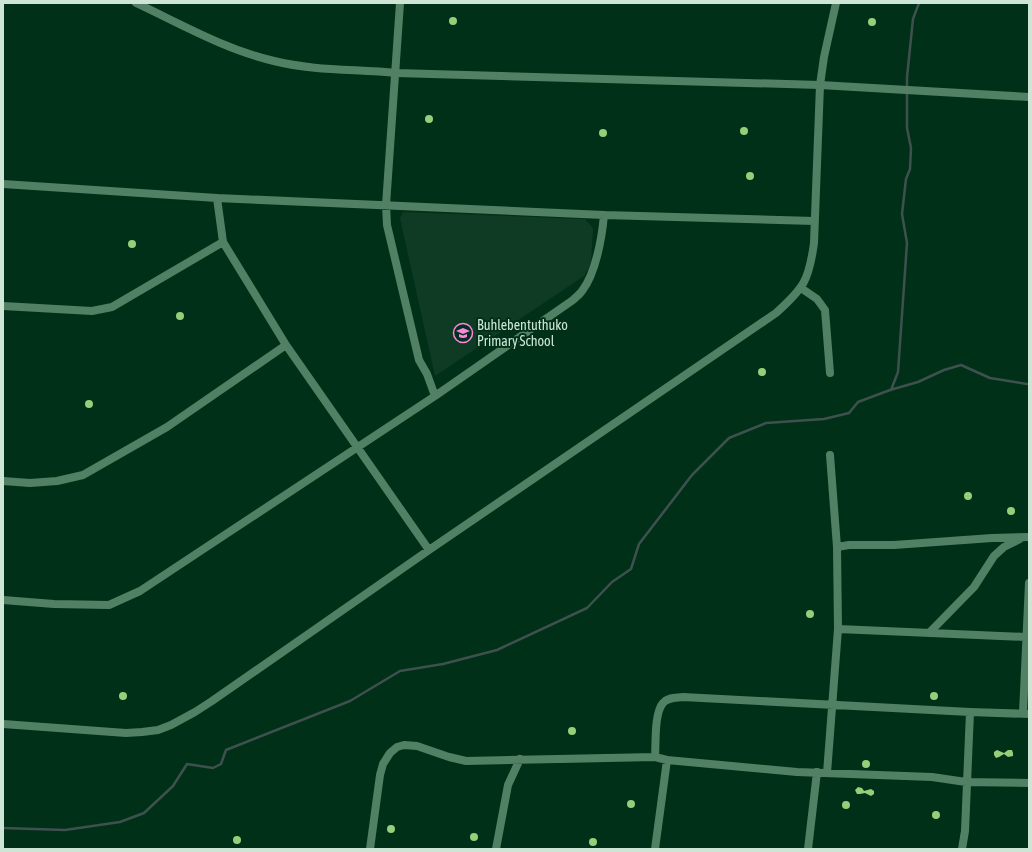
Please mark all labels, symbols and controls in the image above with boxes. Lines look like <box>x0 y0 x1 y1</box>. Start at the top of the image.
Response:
place label: Buhlebentuthuko Primary School <box>477 317 568 349</box>
school or university icon: Buhlebentuthuko Primary School <box>452 322 474 344</box>

